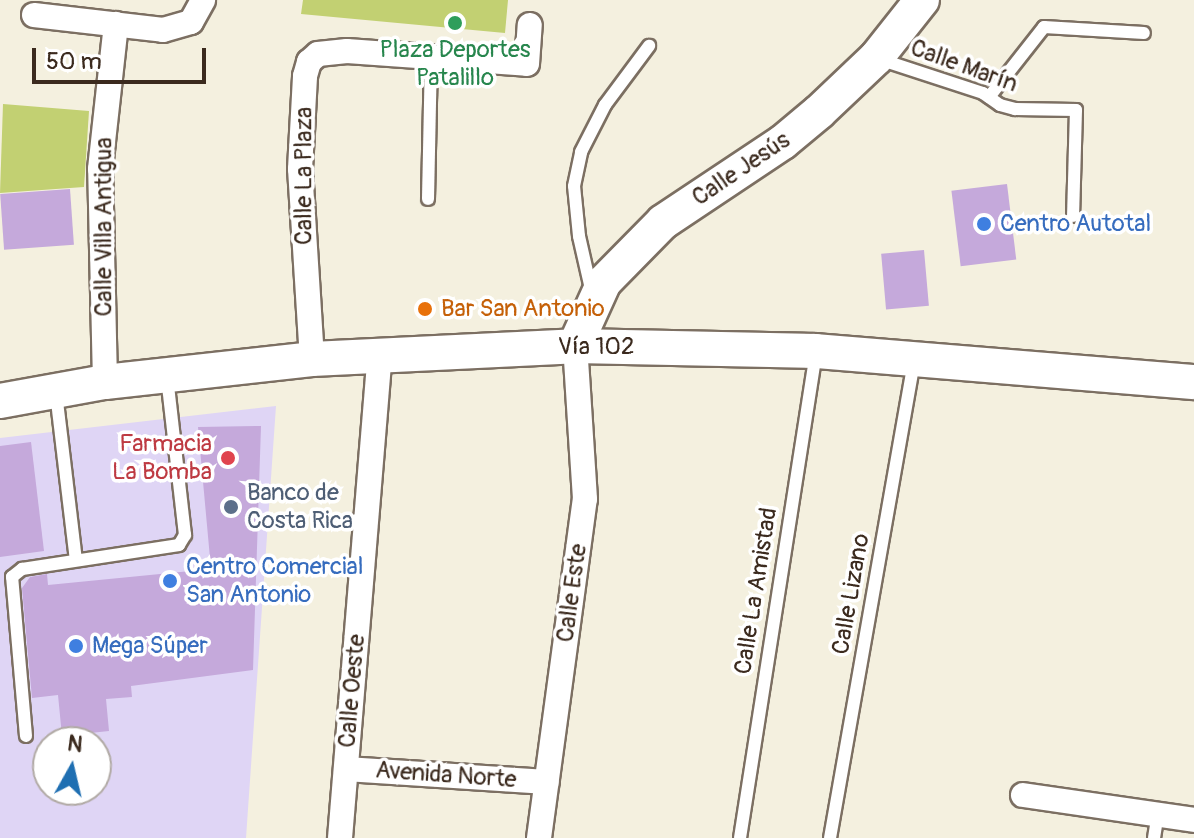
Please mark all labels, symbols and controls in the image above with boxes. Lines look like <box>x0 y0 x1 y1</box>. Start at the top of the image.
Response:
marker: Plaza Deportes Patalillo <box>446 14 464 32</box>
scale bar <box>36 32 210 82</box>
street label: Calle Marín <box>907 33 1021 99</box>
place label: Plaza Deportes Patalillo <box>380 36 530 92</box>
text: 50 m <box>46 47 102 76</box>
street label: Calle La Plaza <box>290 107 318 245</box>
street label: Calle Jesús <box>687 126 795 212</box>
street label: Calle Villa Antigua <box>90 137 118 317</box>
place label: Centro Autotal <box>1000 210 1151 238</box>
marker: Centro Autotal <box>975 215 993 233</box>
place label: Bar San Antonio <box>441 295 605 323</box>
marker: Bar San Antonio <box>416 300 434 318</box>
street label: Vía 102 <box>558 333 634 361</box>
place label: Farmacia La Bomba <box>112 430 212 486</box>
marker: Farmacia La Bomba <box>219 449 237 467</box>
place label: Banco de Costa Rica <box>247 479 353 535</box>
marker: Banco de Costa Rica <box>222 498 240 516</box>
street label: Calle La Amistad <box>729 506 783 676</box>
street label: Calle Lizano <box>826 531 876 657</box>
street label: Calle Este <box>551 542 593 644</box>
place label: Centro Comercial San Antonio <box>186 553 363 609</box>
marker: Centro Comercial San Antonio <box>161 572 179 590</box>
place label: Mega Súper <box>92 632 208 660</box>
street label: Calle Oeste <box>333 633 371 749</box>
marker: Mega Súper <box>67 637 85 655</box>
north arrow <box>32 726 112 806</box>
text: N <box>66 729 84 759</box>
street label: Avenida Norte <box>374 756 518 794</box>

